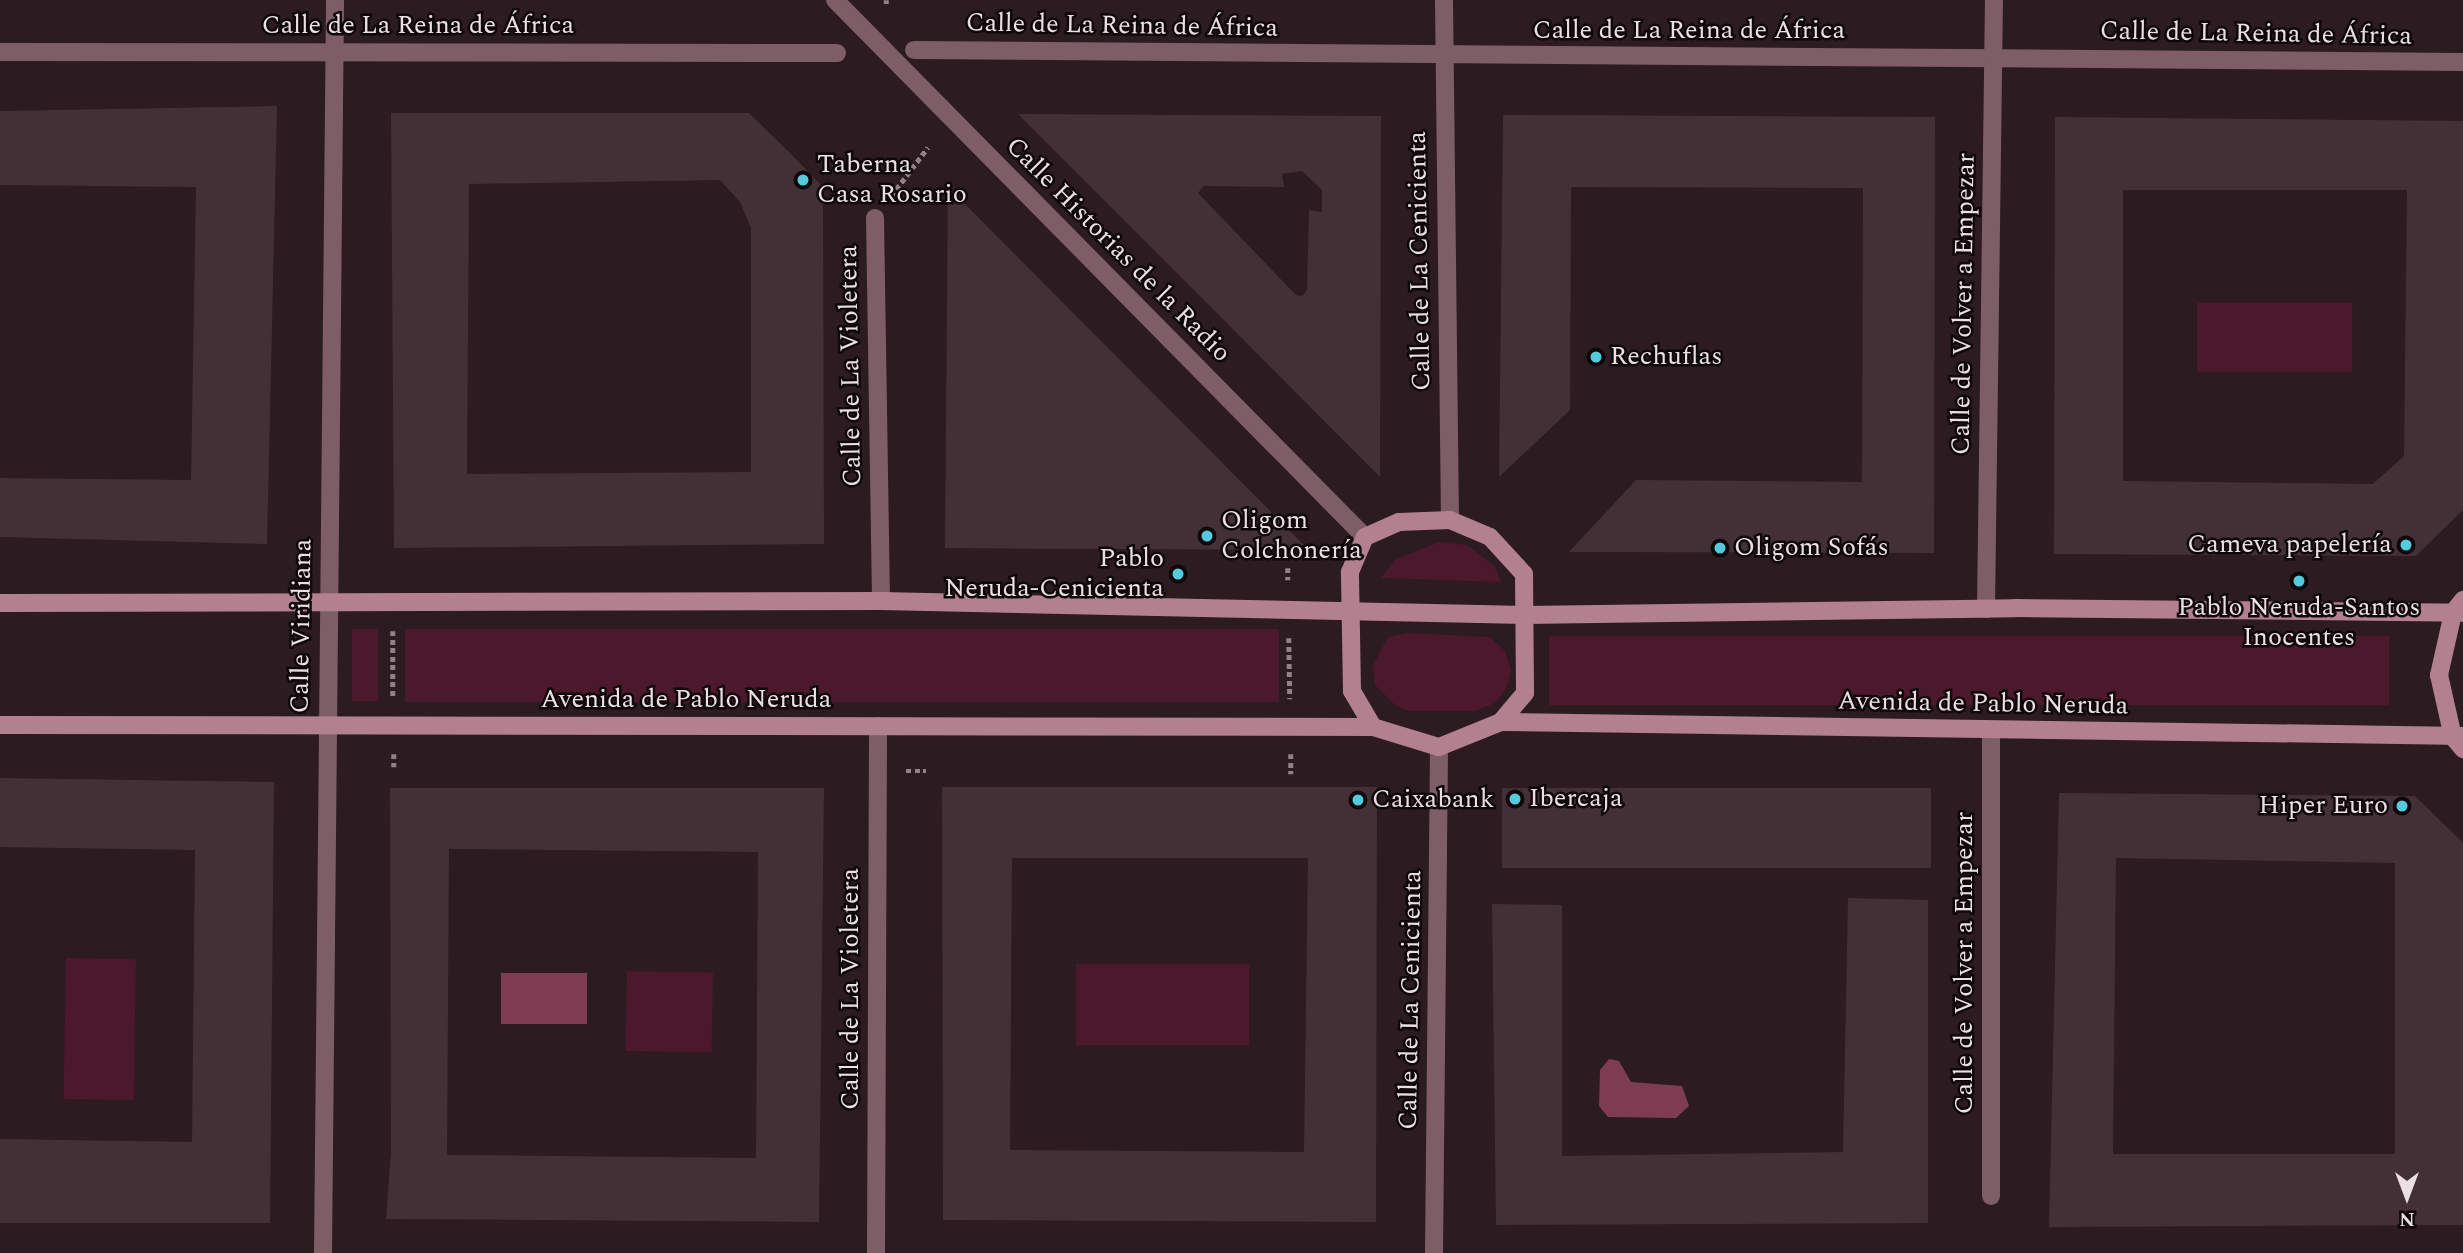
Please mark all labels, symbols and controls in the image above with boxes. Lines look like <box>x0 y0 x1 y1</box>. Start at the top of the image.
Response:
street label: Calle de La Reina de África <box>966 8 1278 44</box>
street label: Calle de La Reina de África <box>262 10 574 42</box>
street label: Calle de La Reina de África <box>1533 15 1845 47</box>
street label: Calle de La Reina de África <box>2100 16 2412 52</box>
street label: Calle Historias de la Radio <box>999 131 1237 369</box>
street label: Calle de La Cenicienta <box>1402 131 1438 391</box>
place label: Taberna Casa Rosario <box>817 149 967 210</box>
street label: Calle de Volver a Empezar <box>1946 152 1982 456</box>
marker: Taberna Casa Rosario <box>795 172 811 188</box>
street label: Calle de La Violetera <box>833 245 869 487</box>
place label: Rechuflas <box>1610 341 1722 373</box>
marker: Rechuflas <box>1588 349 1604 365</box>
place label: Oligom Colchonería <box>1221 505 1362 566</box>
marker: Oligom Colchonería <box>1199 528 1215 544</box>
place label: Cameva papelería <box>2187 529 2392 561</box>
place label: Oligom Sofás <box>1734 532 1889 564</box>
marker: Cameva papelería <box>2398 537 2414 553</box>
street label: Calle Viridiana <box>285 538 319 714</box>
marker: Oligom Sofás <box>1712 540 1728 556</box>
place label: Pablo Neruda-Cenicienta <box>944 543 1164 604</box>
marker: Pablo Neruda-Cenicienta <box>1170 566 1186 582</box>
marker: Pablo Neruda-Santos Inocentes <box>2291 573 2307 589</box>
place label: Pablo Neruda-Santos Inocentes <box>2178 592 2420 654</box>
street label: Avenida de Pablo Neruda <box>541 684 831 716</box>
street label: Avenida de Pablo Neruda <box>1837 686 2129 722</box>
place label: Ibercaja <box>1529 783 1623 815</box>
place label: Caixabank <box>1372 784 1494 816</box>
place label: Hiper Euro <box>2259 790 2388 822</box>
marker: Ibercaja <box>1507 791 1523 807</box>
marker: Caixabank <box>1350 792 1366 808</box>
marker: Hiper Euro <box>2394 798 2410 814</box>
street label: Calle de Volver a Empezar <box>1949 812 1981 1114</box>
street label: Calle de La Violetera <box>835 868 867 1110</box>
street label: Calle de La Cenicienta <box>1393 870 1429 1130</box>
north arrow <box>2372 1162 2442 1232</box>
text: N <box>2399 1204 2415 1233</box>

